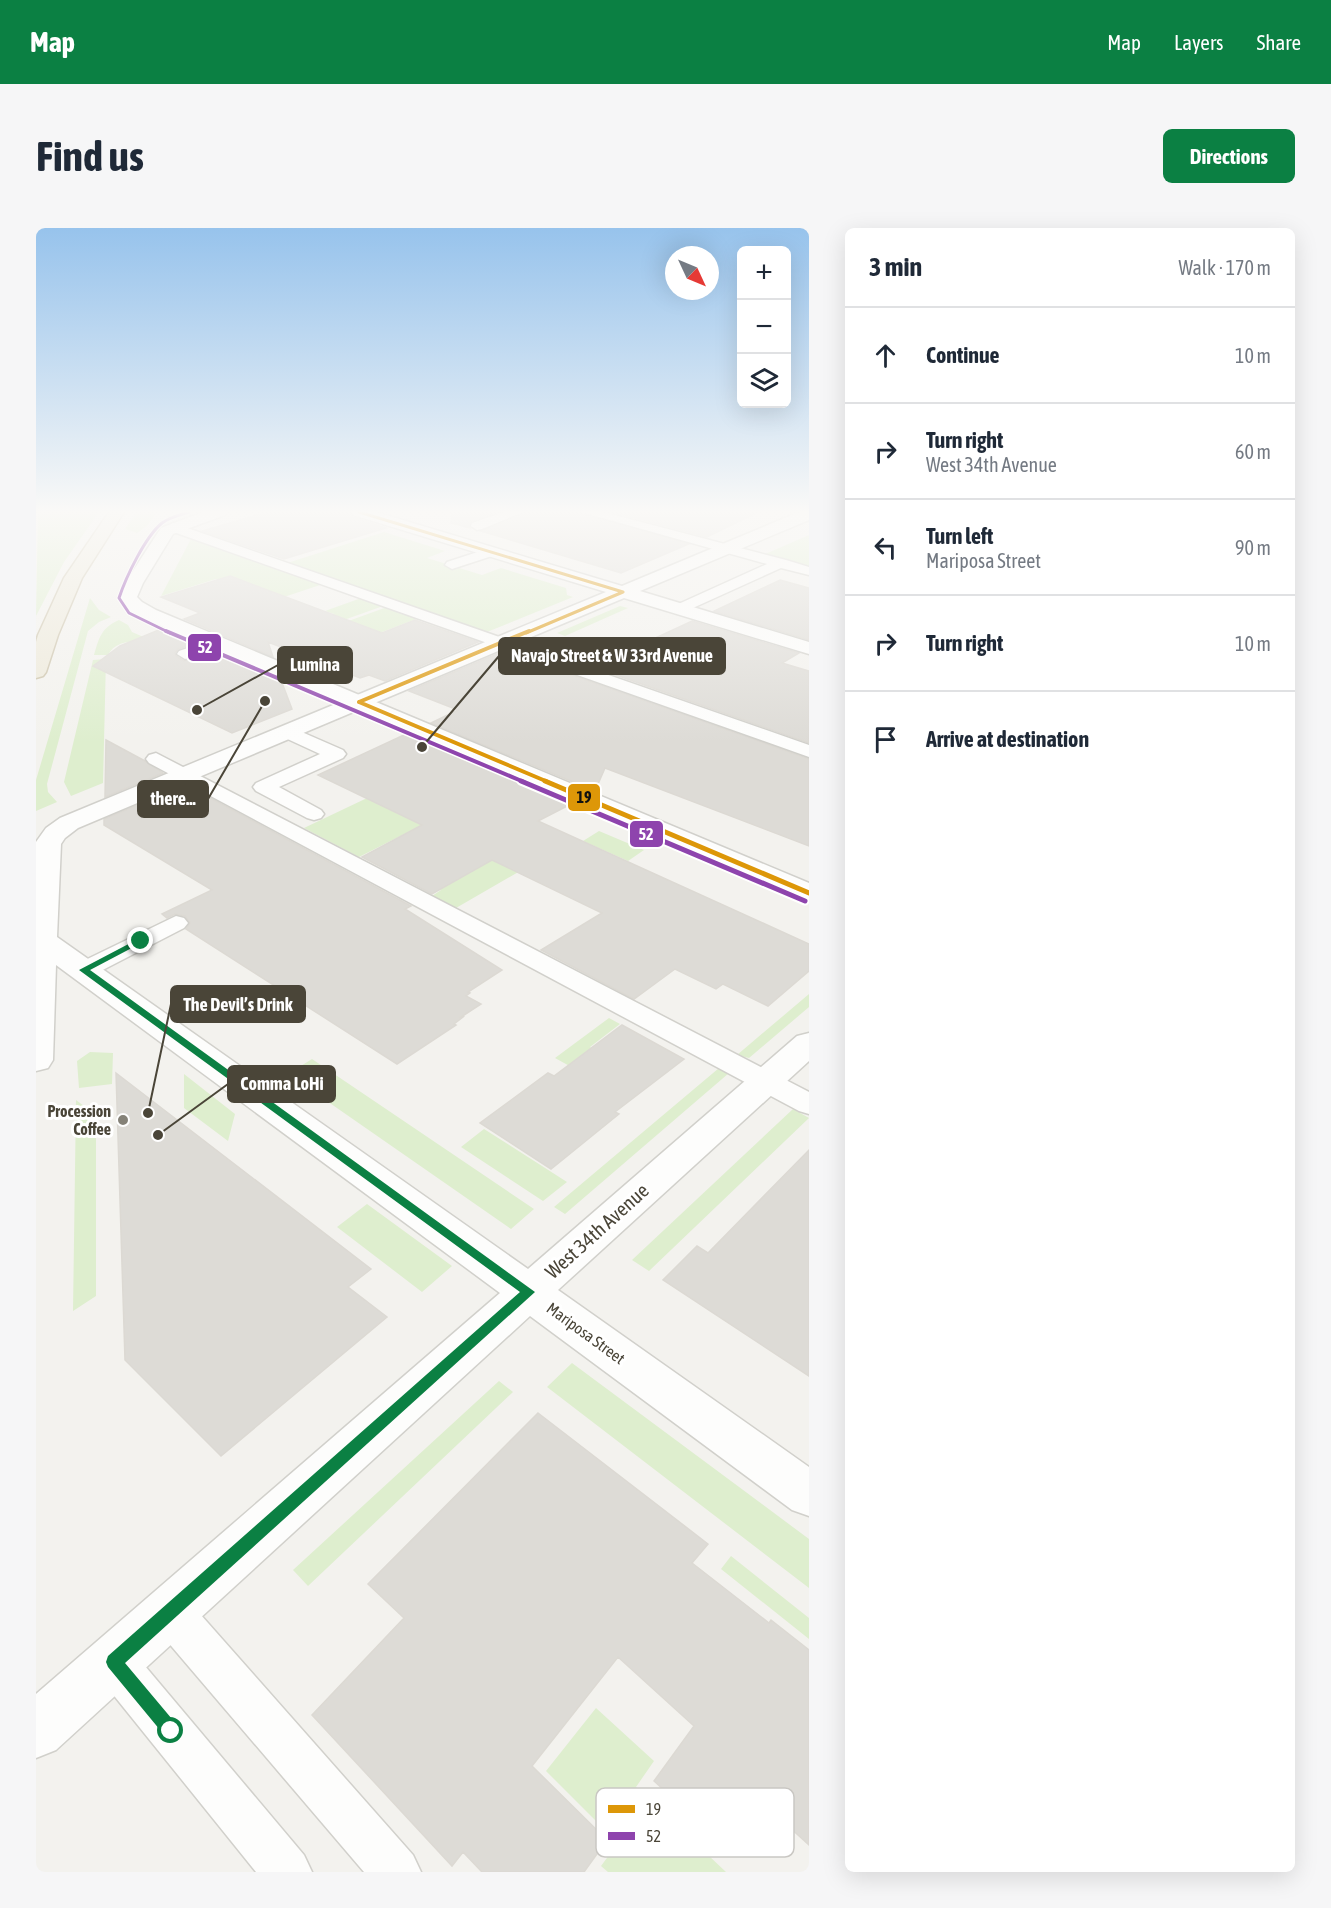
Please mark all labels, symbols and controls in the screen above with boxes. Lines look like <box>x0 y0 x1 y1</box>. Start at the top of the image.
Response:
text: Map <box>30 26 75 58</box>
text: Map <box>1107 30 1141 54</box>
text: Layers <box>1174 30 1224 54</box>
text: Share <box>1257 30 1301 54</box>
button: Directions <box>1163 129 1295 183</box>
text: Find us <box>36 132 144 180</box>
north arrow <box>665 246 719 300</box>
map controls <box>737 246 791 408</box>
button: + <box>737 246 791 300</box>
text: 3 min <box>869 252 922 282</box>
text: Walk · 170 m <box>1179 256 1271 279</box>
button: − <box>737 300 791 354</box>
icon: ahead <box>869 339 902 372</box>
text: Continue <box>926 342 1000 368</box>
text: 10 m <box>1235 344 1271 367</box>
button: layers <box>737 354 791 408</box>
text: Turn right <box>926 427 1003 453</box>
icon: right <box>869 435 902 468</box>
text: 60 m <box>1235 440 1271 463</box>
text: West 34th Avenue <box>926 453 1057 476</box>
text: Turn left <box>926 523 993 549</box>
icon: left <box>869 531 902 564</box>
text: 90 m <box>1235 536 1271 559</box>
text: Mariposa Street <box>926 549 1041 572</box>
icon: right <box>869 627 902 660</box>
text: Turn right <box>926 630 1003 656</box>
text: 10 m <box>1235 632 1271 655</box>
line badge: 52 <box>187 633 222 662</box>
text: 52 <box>197 638 213 656</box>
callout: Navajo Street & W 33rd Avenue <box>499 638 725 674</box>
text: Navajo Street & W 33rd Avenue <box>511 645 713 666</box>
callout: Lumina <box>278 647 352 683</box>
text: Lumina <box>290 654 340 675</box>
icon: arrive <box>869 723 902 756</box>
text: Arrive at destination <box>926 726 1089 752</box>
callout: there... <box>138 781 208 817</box>
line badge: 19 <box>567 783 601 812</box>
text: there... <box>149 788 196 809</box>
text: 19 <box>576 788 592 806</box>
line badge: 52 <box>629 820 664 848</box>
text: 52 <box>638 825 654 843</box>
route end <box>127 927 153 953</box>
callout: The Devil’s Drink <box>171 986 305 1022</box>
text: The Devil’s Drink <box>183 994 294 1015</box>
callout: Comma LoHi <box>228 1066 335 1102</box>
text: Comma LoHi <box>240 1073 324 1094</box>
place label: Procession Coffee <box>47 1102 111 1138</box>
marker: Procession Coffee <box>116 1113 130 1127</box>
street label: West 34th Avenue <box>540 1178 653 1283</box>
street label: Mariposa Street <box>543 1299 629 1368</box>
route start <box>157 1717 183 1743</box>
legend <box>596 1788 794 1857</box>
text: 19 <box>646 1800 661 1818</box>
text: 52 <box>646 1827 661 1845</box>

